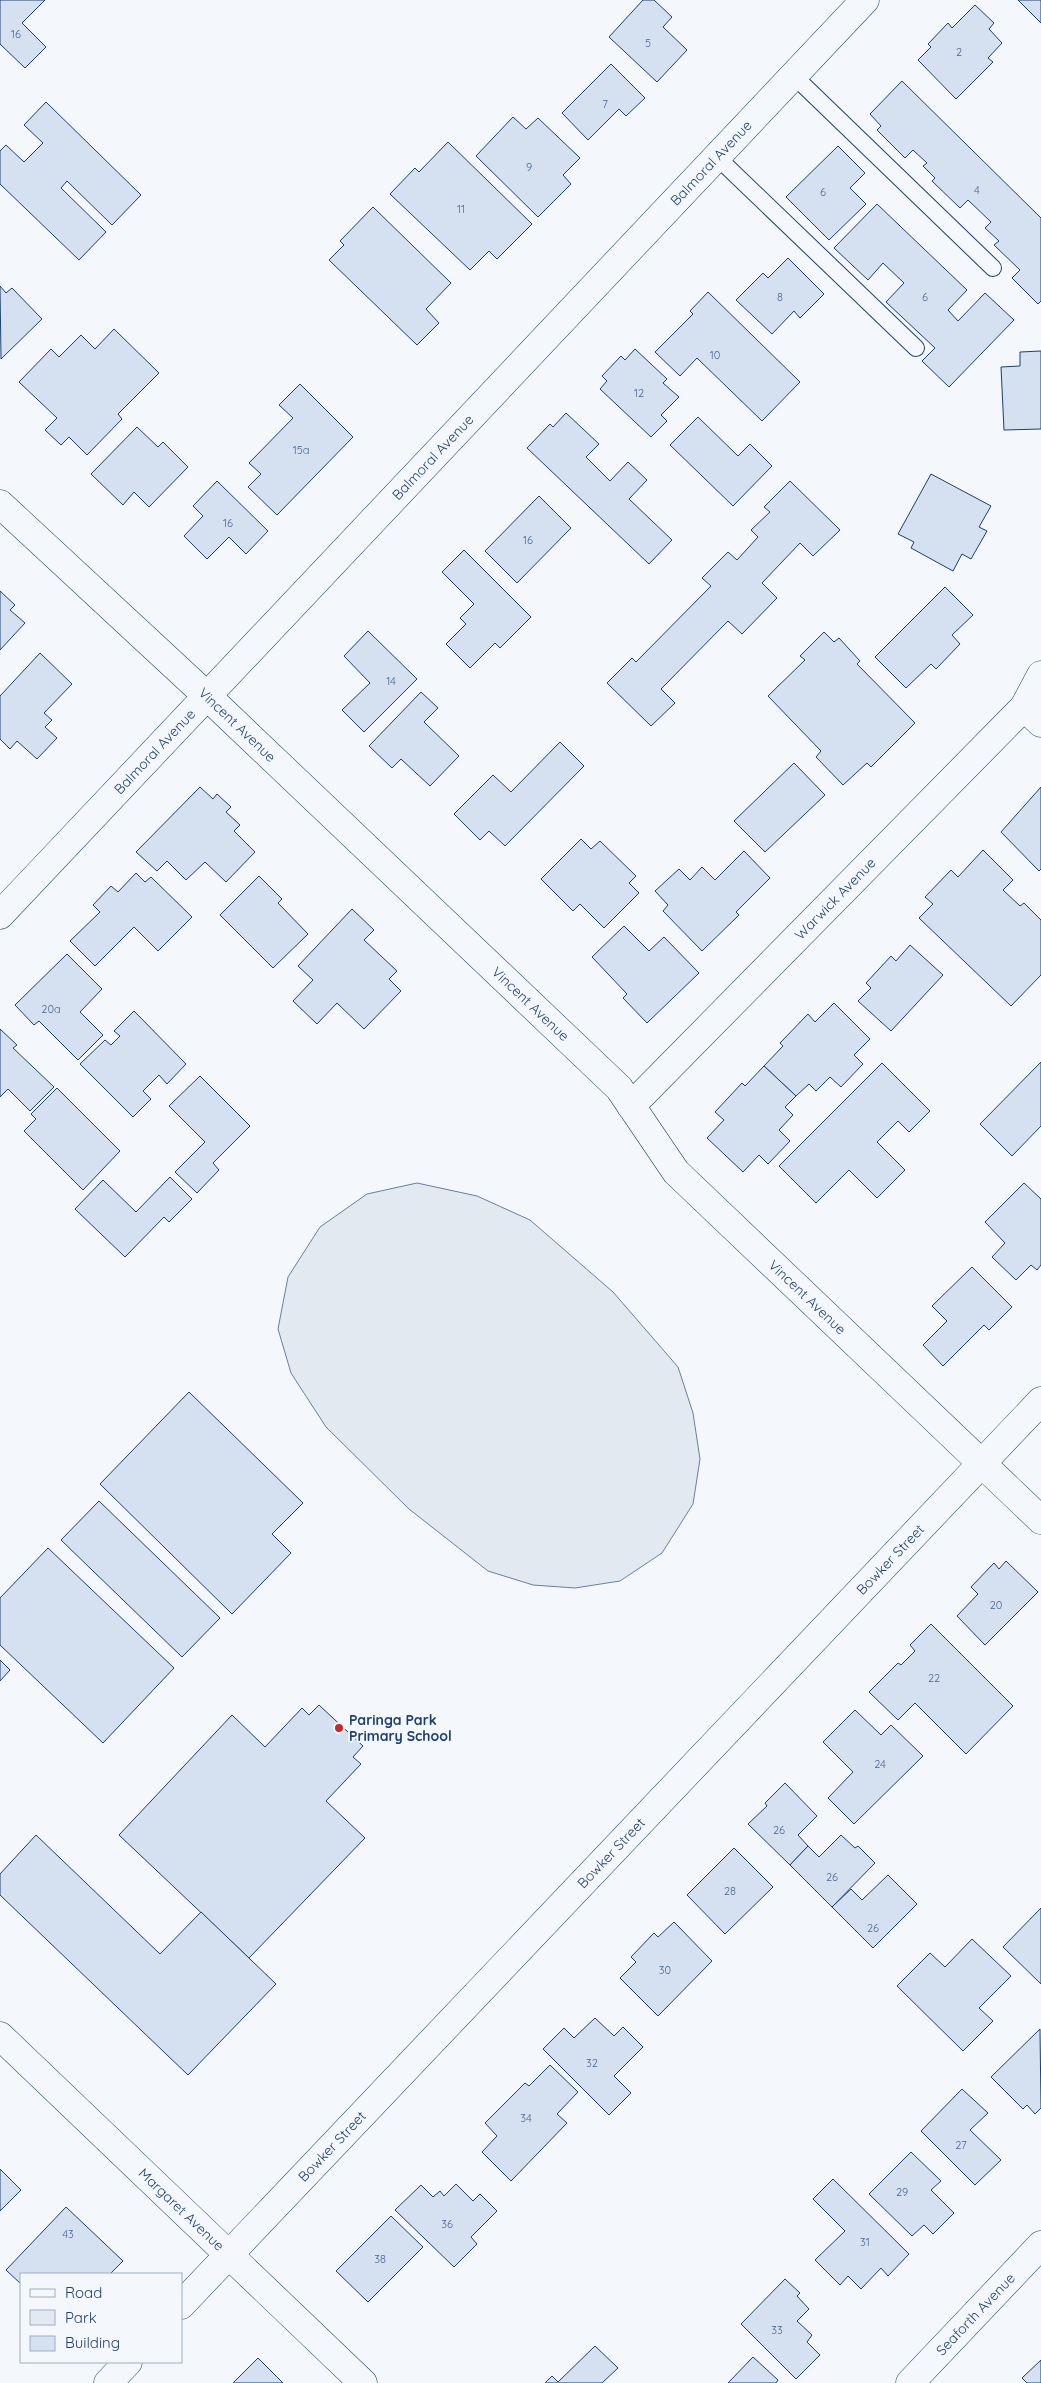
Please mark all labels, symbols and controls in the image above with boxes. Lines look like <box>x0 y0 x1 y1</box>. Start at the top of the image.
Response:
house number: 16 <box>11 27 21 41</box>
house number: 5 <box>645 36 651 50</box>
house number: 2 <box>956 45 962 59</box>
house number: 7 <box>602 97 608 111</box>
street label: Balmoral Avenue <box>666 116 756 209</box>
house number: 9 <box>526 160 532 174</box>
house number: 4 <box>974 183 980 197</box>
house number: 6 <box>820 185 826 199</box>
house number: 11 <box>457 202 465 216</box>
house number: 8 <box>777 290 783 304</box>
house number: 6 <box>922 290 928 304</box>
house number: 10 <box>710 348 720 362</box>
house number: 12 <box>634 386 644 400</box>
street label: Balmoral Avenue <box>388 411 477 504</box>
house number: 15a <box>293 443 309 457</box>
house number: 16 <box>223 516 233 530</box>
house number: 16 <box>523 533 533 547</box>
house number: 14 <box>386 674 396 688</box>
street label: Vincent Avenue <box>195 684 280 766</box>
street label: Balmoral Avenue <box>110 705 199 798</box>
street label: Warwick Avenue <box>791 854 880 943</box>
street label: Vincent Avenue <box>488 963 573 1045</box>
house number: 20a <box>41 1002 61 1016</box>
street label: Vincent Avenue <box>765 1256 850 1338</box>
street label: Bowker Street <box>852 1520 928 1599</box>
house number: 20 <box>990 1598 1002 1612</box>
house number: 22 <box>928 1671 940 1685</box>
place label: Paringa Park Primary School <box>349 1711 452 1745</box>
marker: Paringa Park Primary School <box>333 1722 345 1734</box>
house number: 24 <box>874 1757 886 1771</box>
street label: Bowker Street <box>573 1814 649 1892</box>
house number: 26 <box>773 1823 785 1837</box>
house number: 26 <box>826 1870 838 1884</box>
house number: 28 <box>724 1884 736 1898</box>
house number: 26 <box>867 1921 879 1935</box>
house number: 30 <box>659 1963 671 1977</box>
house number: 32 <box>586 2056 598 2070</box>
street label: Bowker Street <box>294 2107 370 2185</box>
house number: 34 <box>520 2111 532 2125</box>
house number: 27 <box>955 2138 967 2152</box>
street label: Margaret Avenue <box>135 2164 228 2255</box>
house number: 29 <box>896 2185 908 2199</box>
house number: 36 <box>441 2217 453 2231</box>
house number: 43 <box>62 2227 74 2241</box>
house number: 31 <box>860 2235 870 2249</box>
house number: 38 <box>374 2252 386 2266</box>
street label: Seaforth Avenue <box>932 2269 1019 2359</box>
legend <box>20 2273 182 2363</box>
text: Road <box>65 2283 102 2302</box>
text: Park <box>65 2308 97 2327</box>
house number: 33 <box>771 2323 783 2337</box>
text: Building <box>65 2333 120 2352</box>

